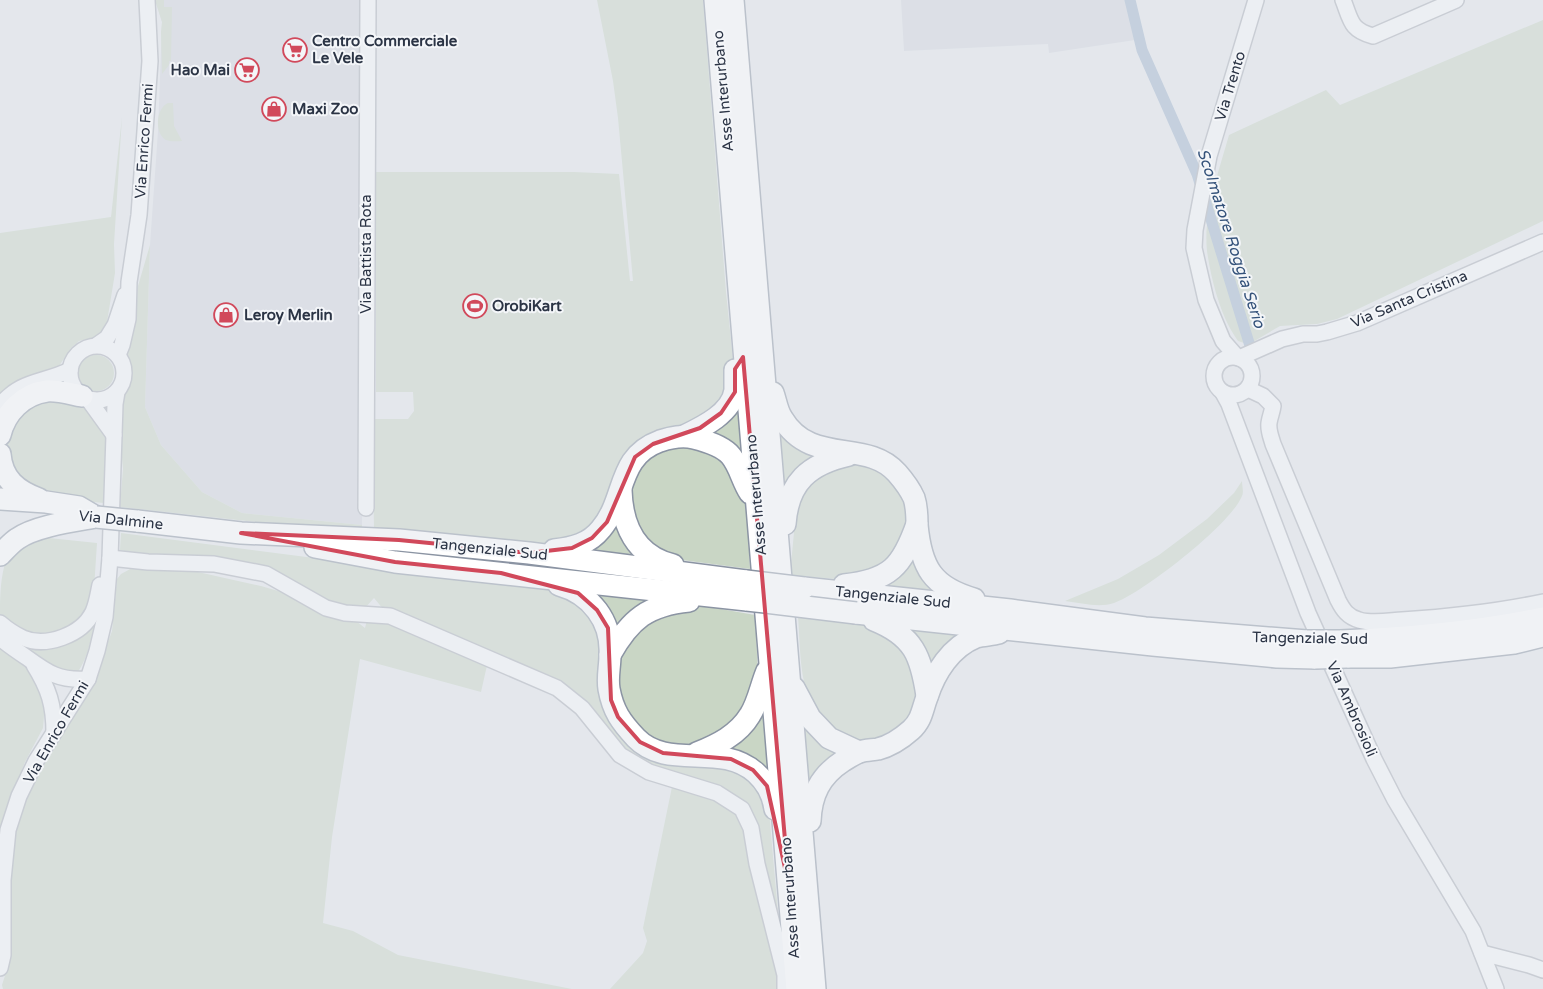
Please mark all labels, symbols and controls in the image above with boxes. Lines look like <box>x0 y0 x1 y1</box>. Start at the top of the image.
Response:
street label: Asse Interurbano <box>709 29 737 153</box>
place label: Centro Commerciale Le Vele <box>312 32 458 67</box>
supermarket icon: Centro Commerciale Le Vele <box>282 37 308 63</box>
street label: Via Trento <box>1211 49 1249 123</box>
supermarket icon: Hao Mai <box>234 57 260 83</box>
place label: Hao Mai <box>171 61 230 79</box>
street label: Via Enrico Fermi <box>131 83 157 199</box>
shop icon: Maxi Zoo <box>261 96 287 122</box>
place label: Maxi Zoo <box>292 100 358 118</box>
water label: Scolmatore Roggia Serio <box>1193 146 1270 332</box>
street label: Via Battista Rota <box>357 194 375 314</box>
street label: Via Santa Cristina <box>1348 266 1470 332</box>
sports icon: OrobiKart <box>462 293 488 319</box>
place label: OrobiKart <box>492 297 562 315</box>
shop icon: Leroy Merlin <box>213 302 239 328</box>
place label: Leroy Merlin <box>244 306 333 325</box>
street label: Asse Interurbano <box>742 433 770 557</box>
street label: Via Dalmine <box>78 507 164 533</box>
street label: Tangenziale Sud <box>431 534 549 564</box>
street label: Tangenziale Sud <box>834 582 952 612</box>
street label: Tangenziale Sud <box>1252 628 1368 648</box>
street label: Via Ambrosioli <box>1323 658 1381 760</box>
street label: Via Enrico Fermi <box>19 677 93 787</box>
street label: Asse Interurbano <box>777 837 803 959</box>

